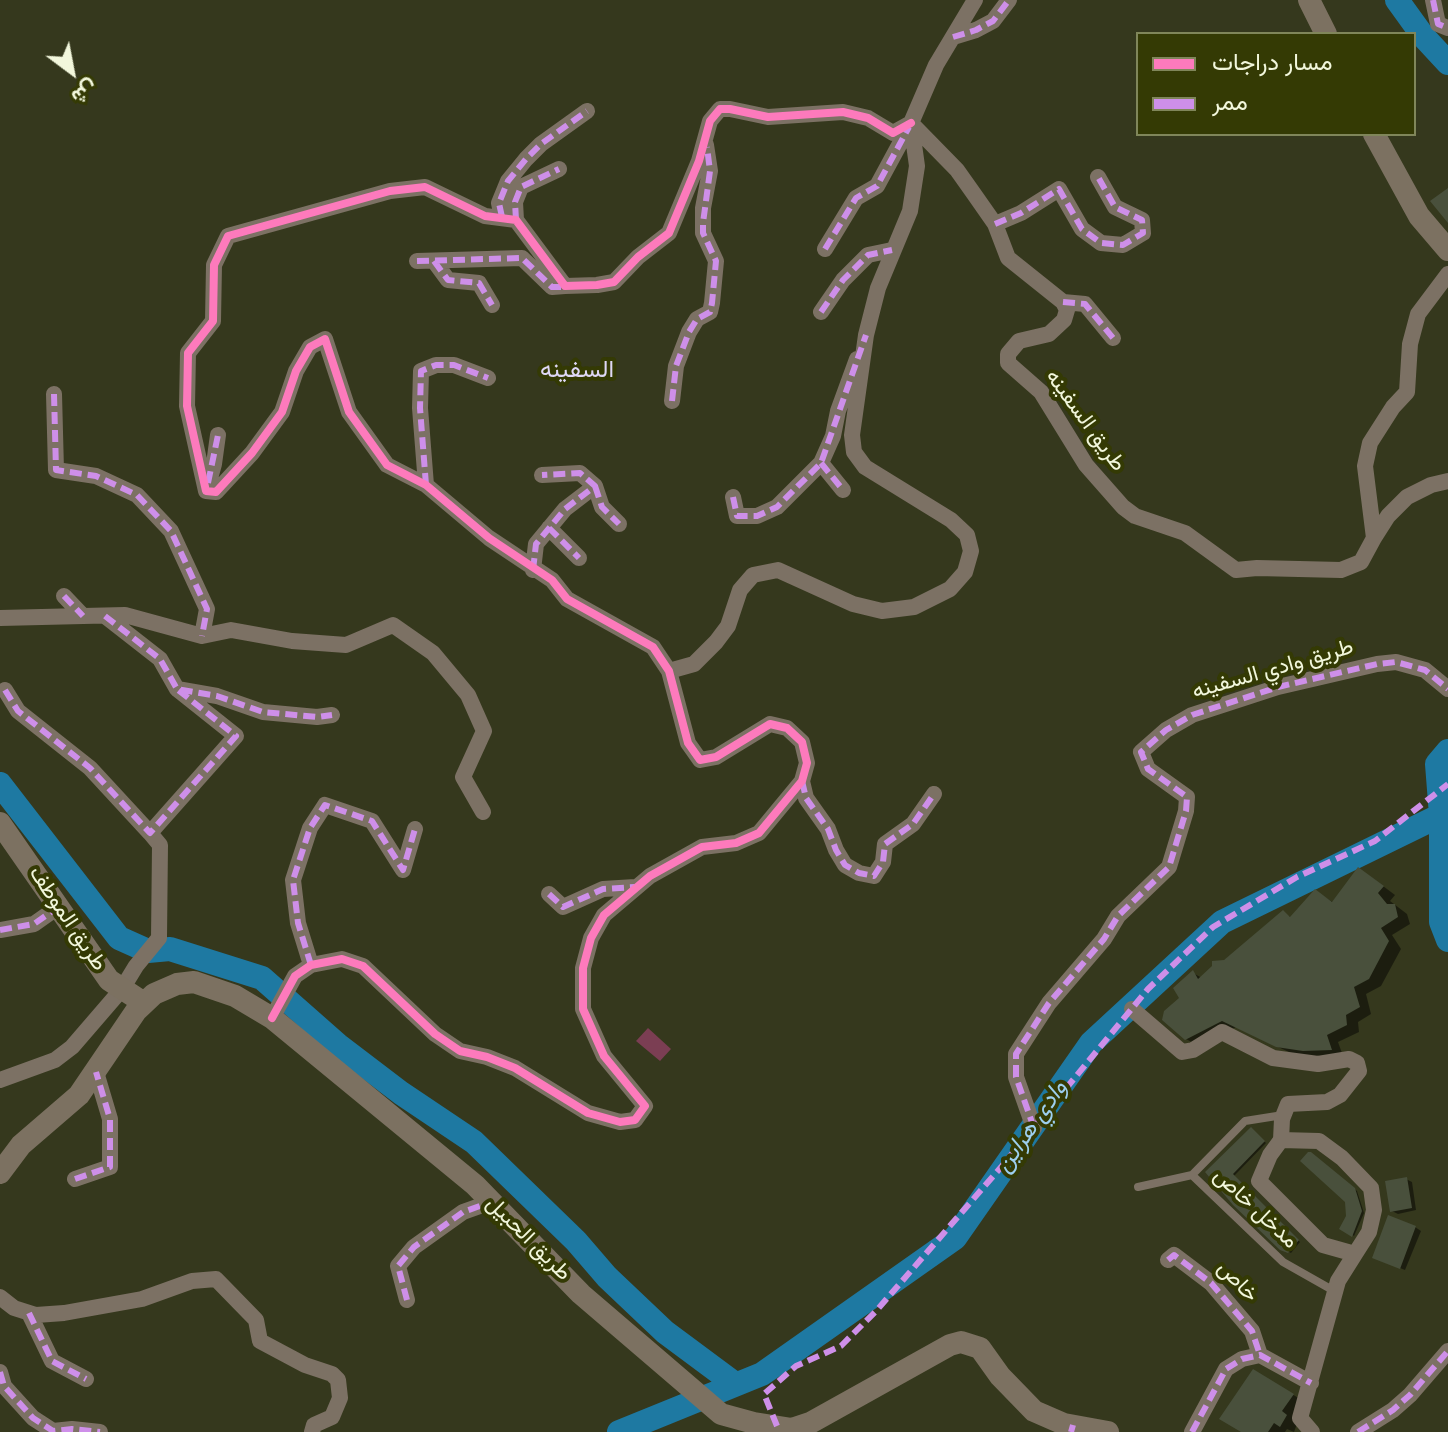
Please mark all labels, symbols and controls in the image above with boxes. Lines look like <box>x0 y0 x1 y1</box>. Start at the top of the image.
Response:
north arrow <box>32 32 112 112</box>
legend <box>1136 32 1416 136</box>
text: مسار دراجات <box>1212 48 1332 76</box>
text: ش <box>67 75 103 110</box>
text: ممر <box>1212 88 1248 116</box>
district label: السفينه <box>540 357 614 385</box>
street label: طريق السفينه <box>1039 365 1131 477</box>
street label: طريق وادي السفينه <box>1189 634 1357 706</box>
street label: طريق الموطف <box>22 862 112 976</box>
water label: وادي هراين <box>990 1075 1074 1179</box>
street label: مدخل خاص <box>1207 1163 1303 1255</box>
street label: طريق الحبيل <box>480 1191 576 1287</box>
street label: خاص <box>1211 1256 1263 1308</box>

